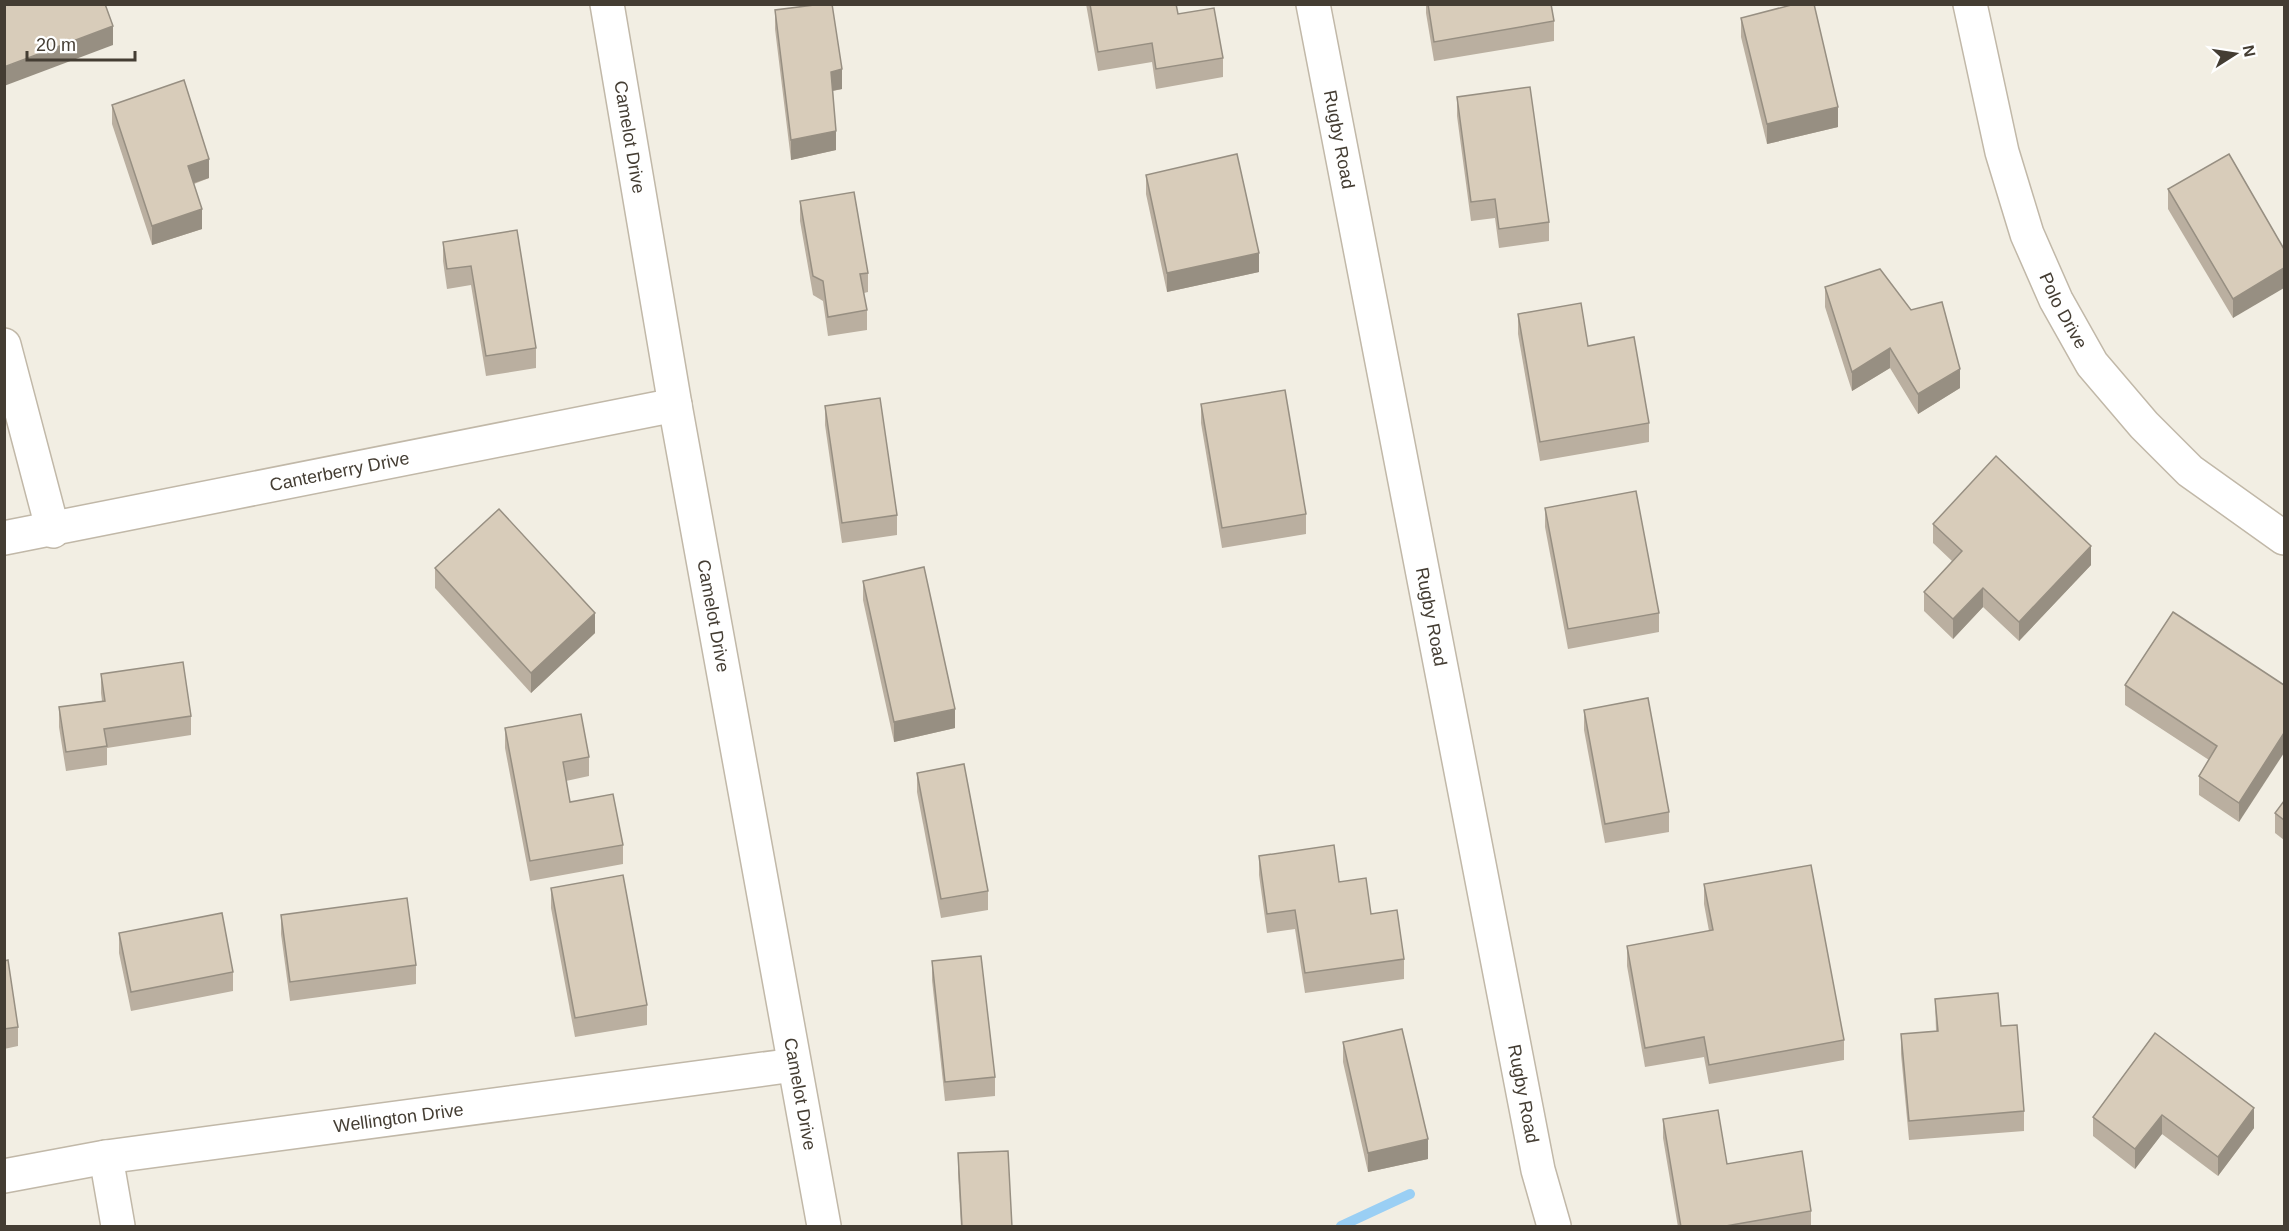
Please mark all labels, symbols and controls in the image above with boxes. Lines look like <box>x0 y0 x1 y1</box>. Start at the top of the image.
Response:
scale bar <box>27 24 135 62</box>
north arrow <box>2205 24 2265 84</box>
text: 20 m <box>36 35 76 55</box>
text: N <box>2240 44 2259 58</box>
street label: Camelot Drive <box>610 79 649 195</box>
street label: Rugby Road <box>1320 88 1358 191</box>
street label: Polo Drive <box>2035 270 2091 352</box>
street label: Canterberry Drive <box>268 448 411 495</box>
street label: Camelot Drive <box>693 558 733 674</box>
street label: Rugby Road <box>1412 566 1451 668</box>
street label: Camelot Drive <box>780 1036 820 1152</box>
street label: Rugby Road <box>1504 1043 1543 1145</box>
street label: Wellington Drive <box>332 1099 465 1136</box>

